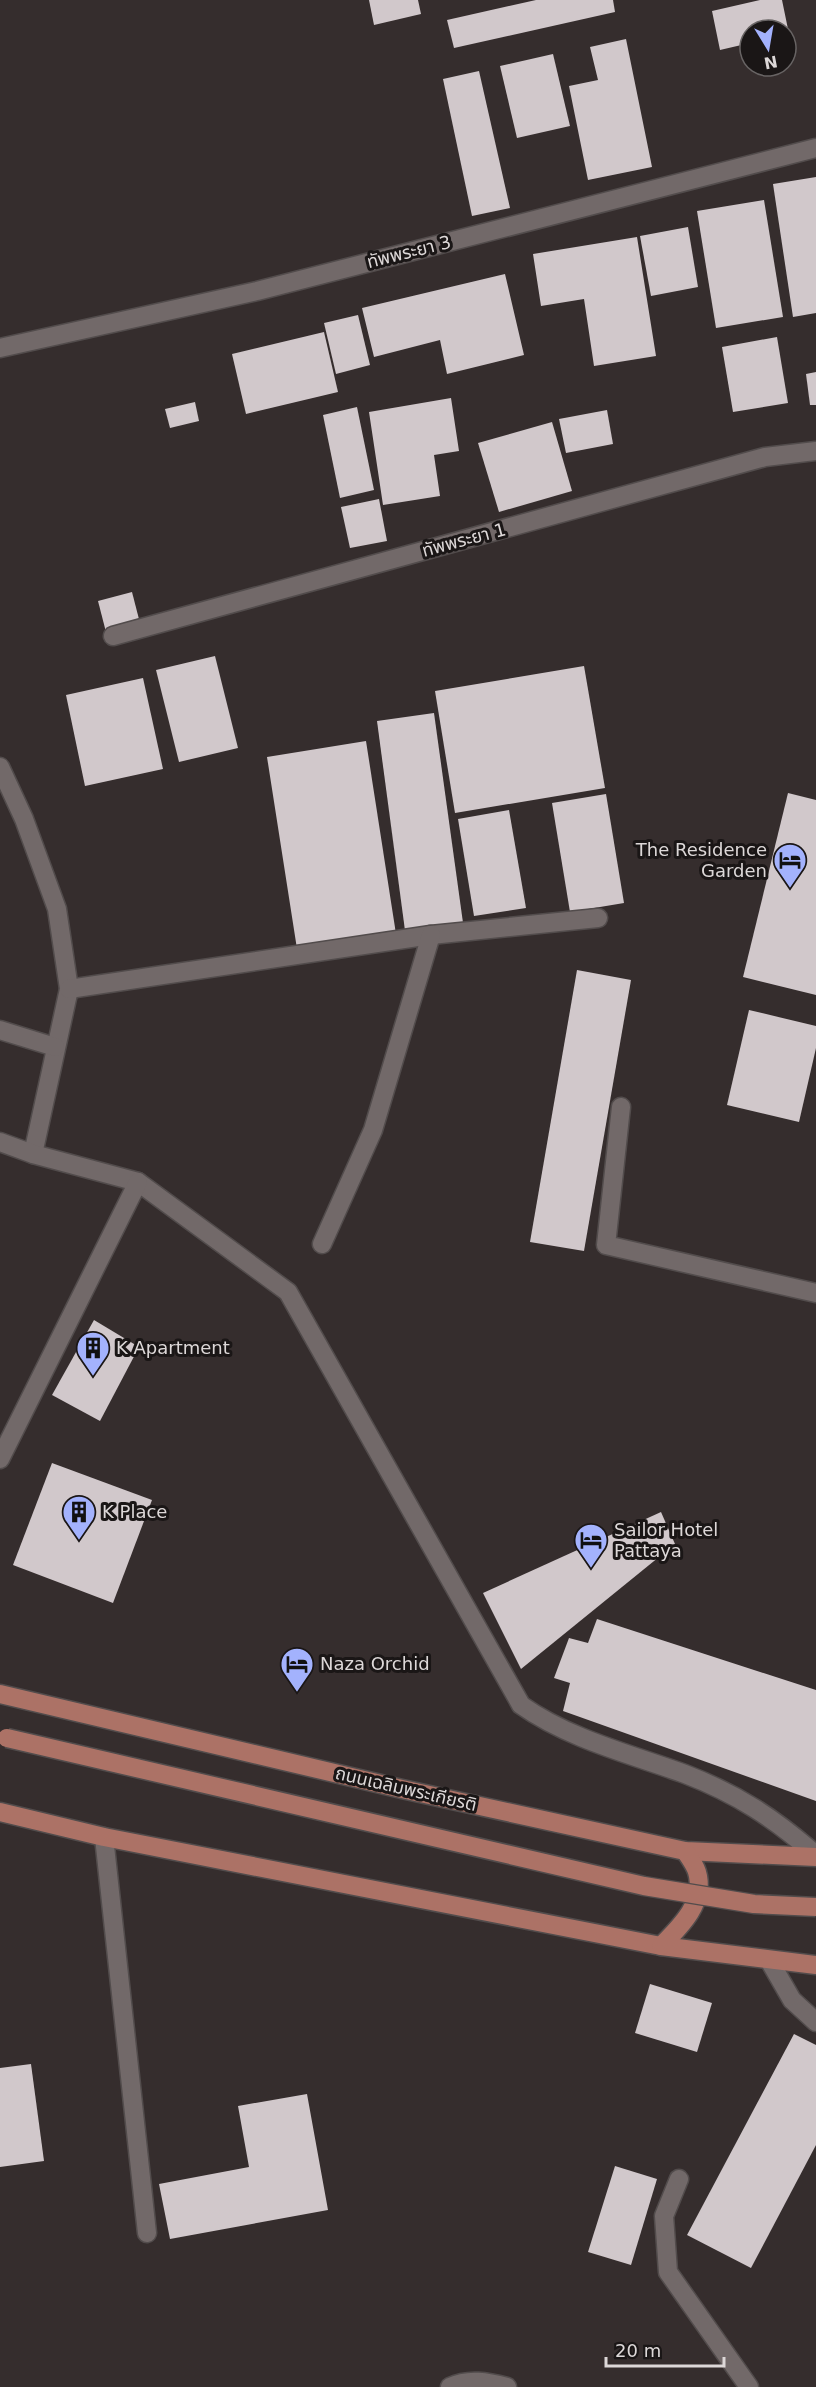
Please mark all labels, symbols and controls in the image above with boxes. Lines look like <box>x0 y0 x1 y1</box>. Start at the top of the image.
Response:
north arrow <box>738 18 798 78</box>
text: N <box>762 52 779 73</box>
street label: ทัพพระยา 3 <box>365 231 453 272</box>
street label: ทัพพระยา 1 <box>420 518 508 561</box>
place label: The Residence Garden <box>635 839 767 881</box>
hotel icon: The Residence Garden <box>772 842 808 889</box>
building icon: K Apartment <box>75 1330 111 1377</box>
place label: K Apartment <box>116 1337 230 1358</box>
building icon: K Place <box>61 1494 97 1541</box>
place label: K Place <box>102 1501 167 1522</box>
place label: Sailor Hotel Pattaya <box>614 1519 718 1561</box>
hotel icon: Sailor Hotel Pattaya <box>573 1522 609 1569</box>
hotel icon: Naza Orchid <box>279 1646 315 1693</box>
place label: Naza Orchid <box>320 1653 430 1674</box>
street label: ถนนเฉลิมพระเกียรติ <box>333 1762 479 1815</box>
scale bar <box>606 2330 724 2368</box>
text: 20 m <box>615 2340 661 2361</box>

